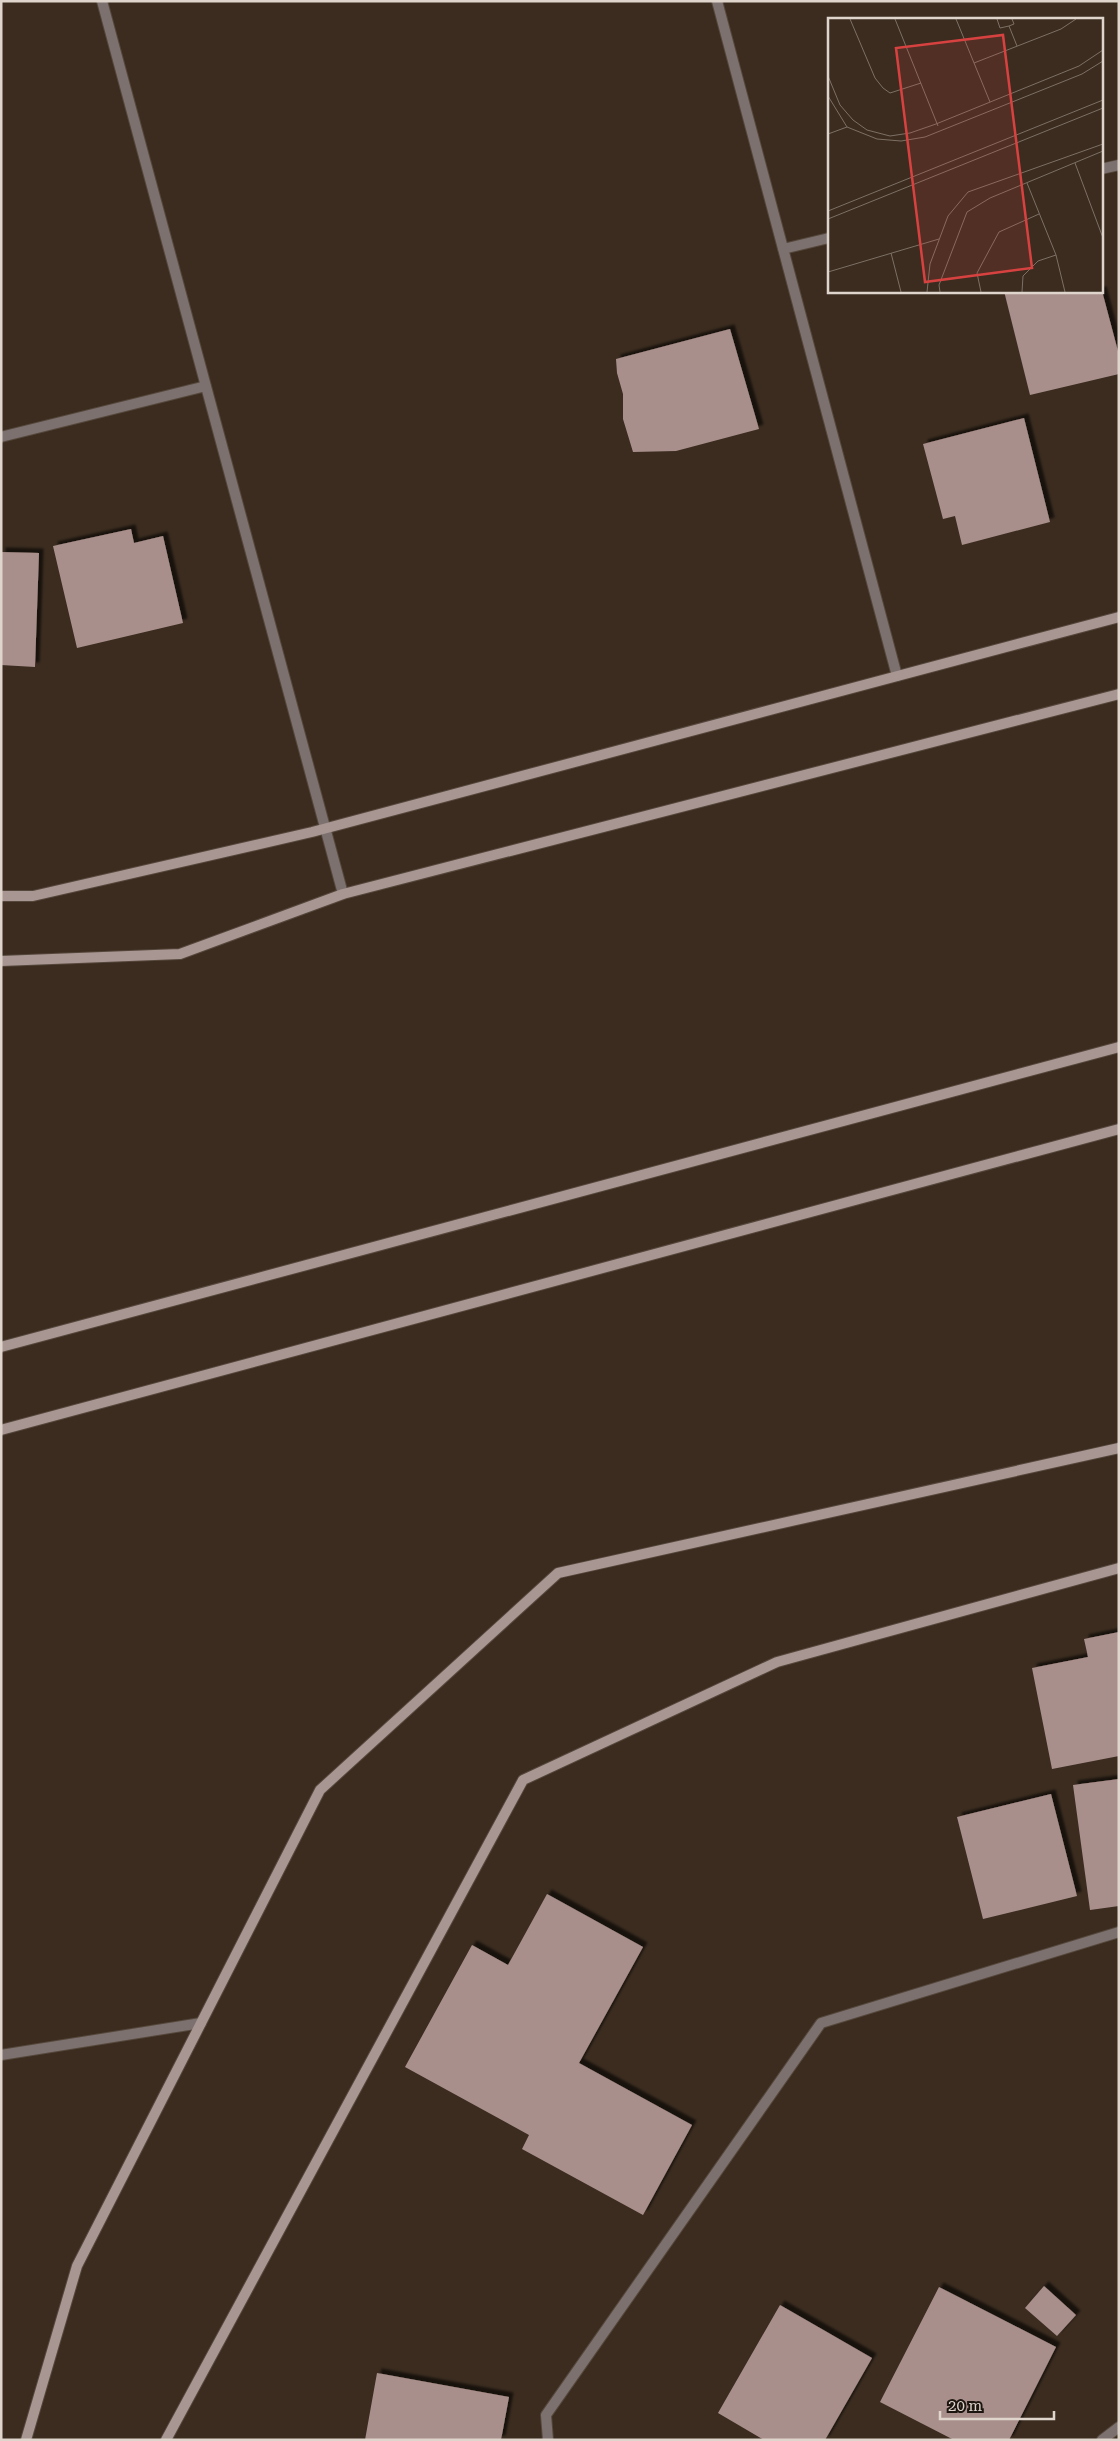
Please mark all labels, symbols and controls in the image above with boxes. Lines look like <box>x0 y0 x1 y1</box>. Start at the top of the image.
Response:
inset map <box>828 18 1102 292</box>
scale bar <box>940 2388 1054 2420</box>
text: 20 m <box>948 2397 983 2415</box>

